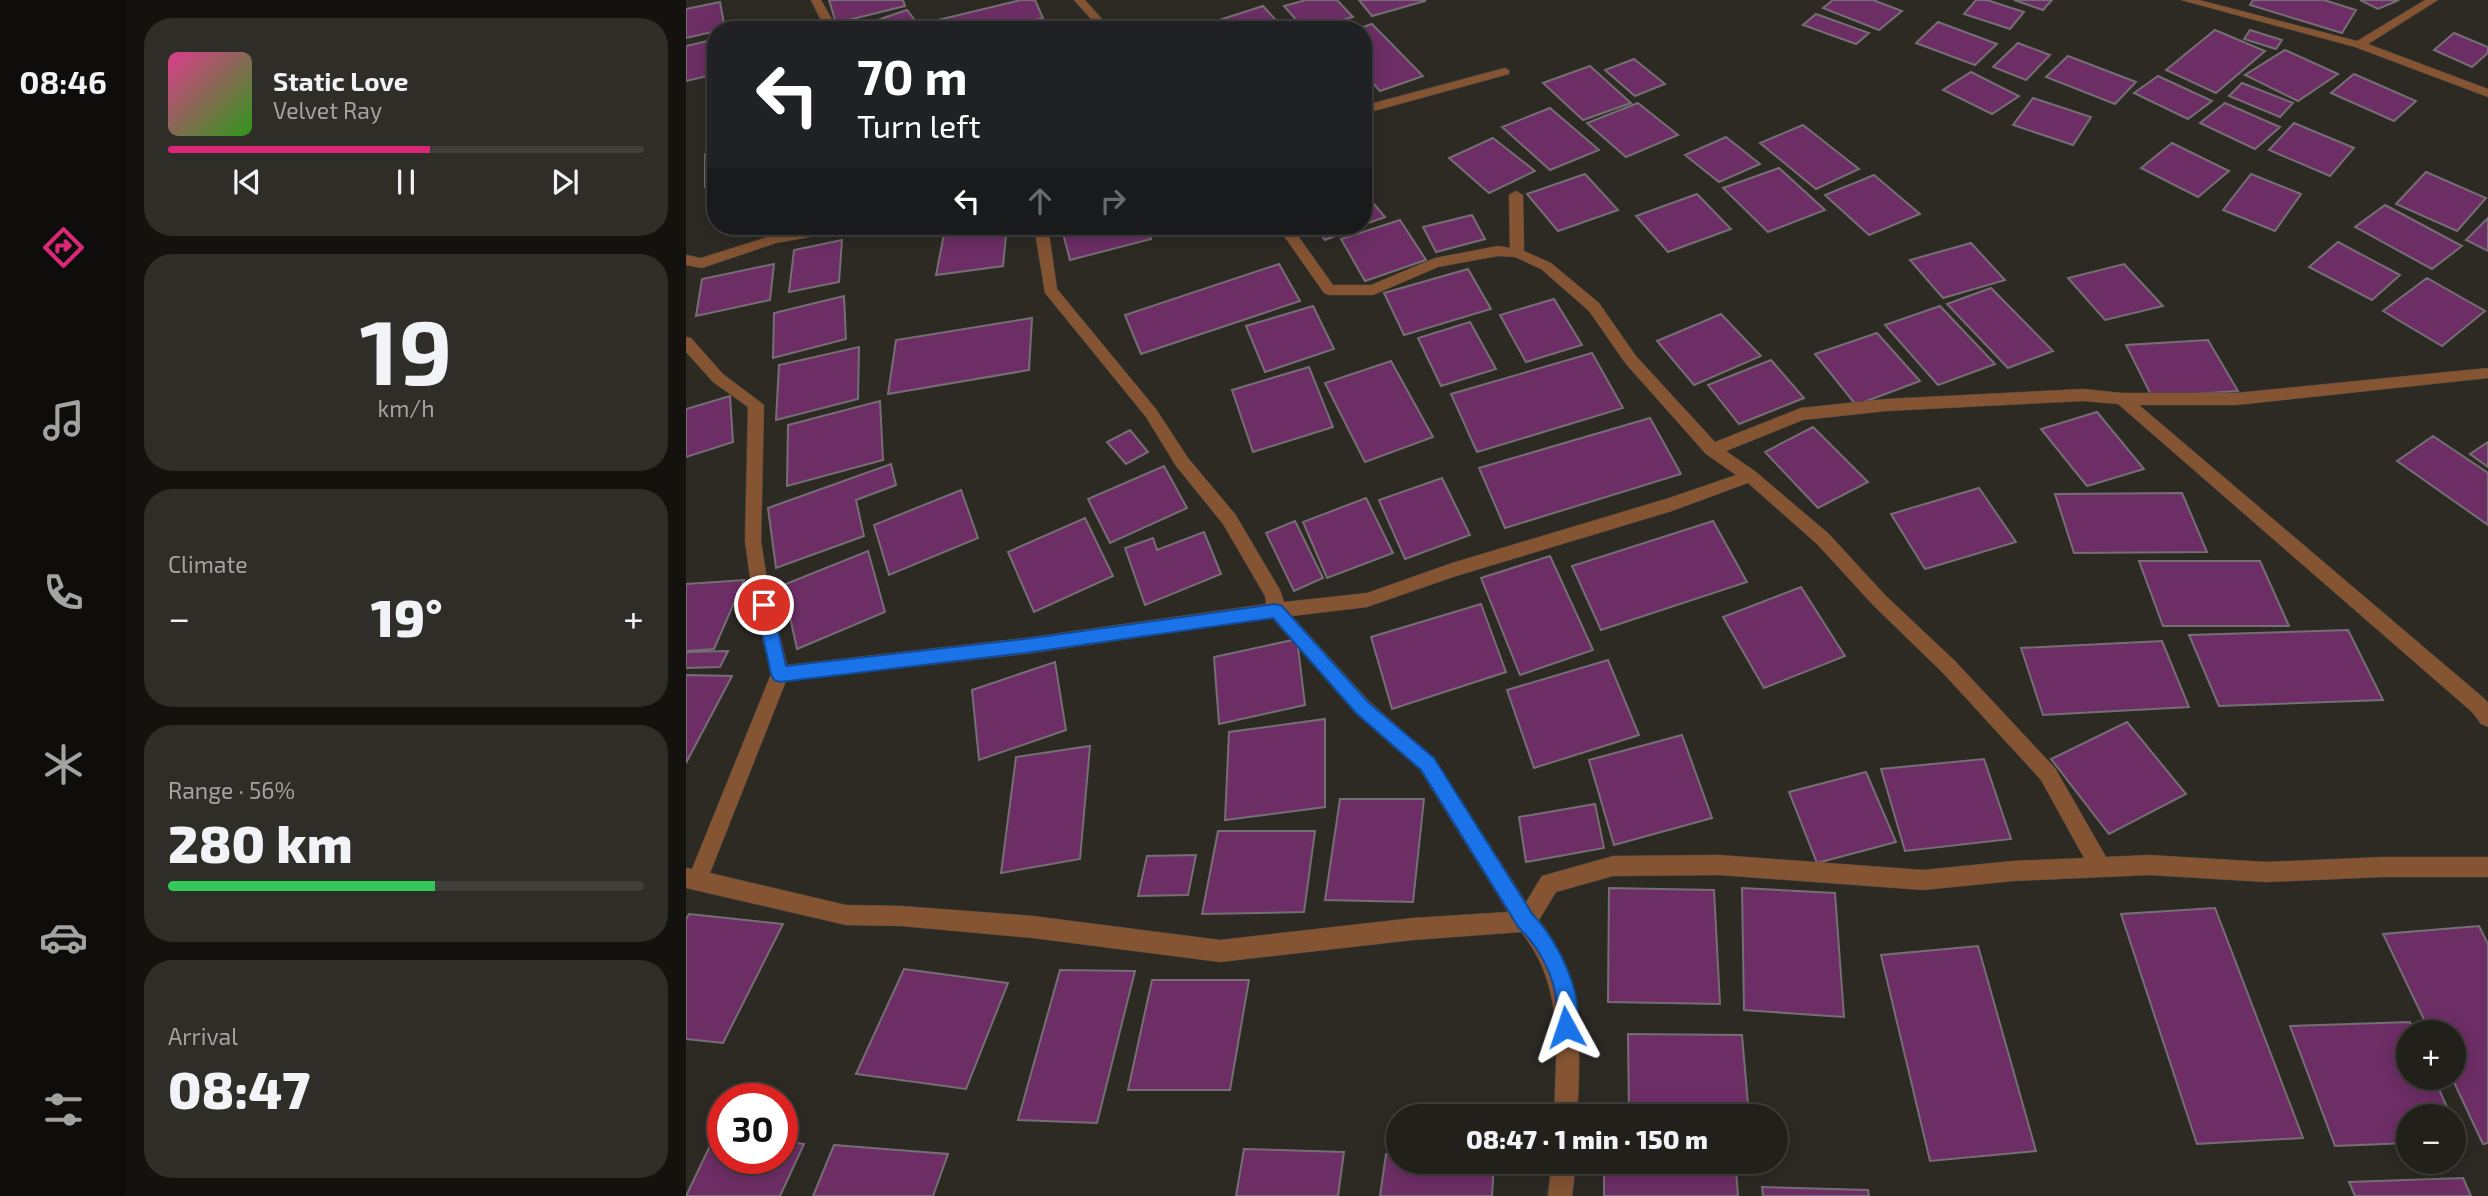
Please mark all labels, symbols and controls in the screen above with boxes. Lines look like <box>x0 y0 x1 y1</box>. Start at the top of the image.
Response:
text: 70 m <box>857 46 968 105</box>
icon: left <box>742 49 833 140</box>
text: 08:46 <box>19 62 107 100</box>
text: Static Love <box>273 65 409 96</box>
text: Velvet Ray <box>273 96 382 124</box>
text: Turn left <box>857 106 981 144</box>
icon: previous <box>228 163 266 201</box>
icon: pause <box>387 163 425 201</box>
icon: next <box>546 163 584 201</box>
icon: left <box>948 182 986 220</box>
icon: ahead <box>1021 182 1059 220</box>
icon: right <box>1094 182 1132 220</box>
icon: directions <box>39 223 88 272</box>
text: 19 <box>359 294 453 403</box>
text: km/h <box>377 394 435 422</box>
icon: music <box>39 396 88 445</box>
text: Climate <box>168 550 248 578</box>
icon: phone <box>39 568 88 617</box>
pin <box>734 575 794 635</box>
text: 19° <box>371 585 443 647</box>
icon: arrive <box>745 586 783 624</box>
text: − <box>168 594 190 640</box>
text: + <box>623 594 644 640</box>
icon: climate <box>39 740 88 789</box>
text: Range · 56% <box>168 776 295 804</box>
text: 280 km <box>168 811 353 873</box>
icon: car <box>39 913 88 962</box>
position arrow <box>1529 990 1603 1064</box>
map controls <box>2396 1020 2466 1174</box>
button: + <box>2396 1020 2466 1090</box>
text: Arrival <box>168 1022 238 1050</box>
text: 08:47 <box>168 1057 310 1119</box>
speed limit sign: 30 <box>707 1083 798 1174</box>
icon: filters <box>39 1085 88 1134</box>
button: − <box>2396 1104 2466 1174</box>
text: 08:47 · 1 min · 150 m <box>1466 1123 1708 1154</box>

